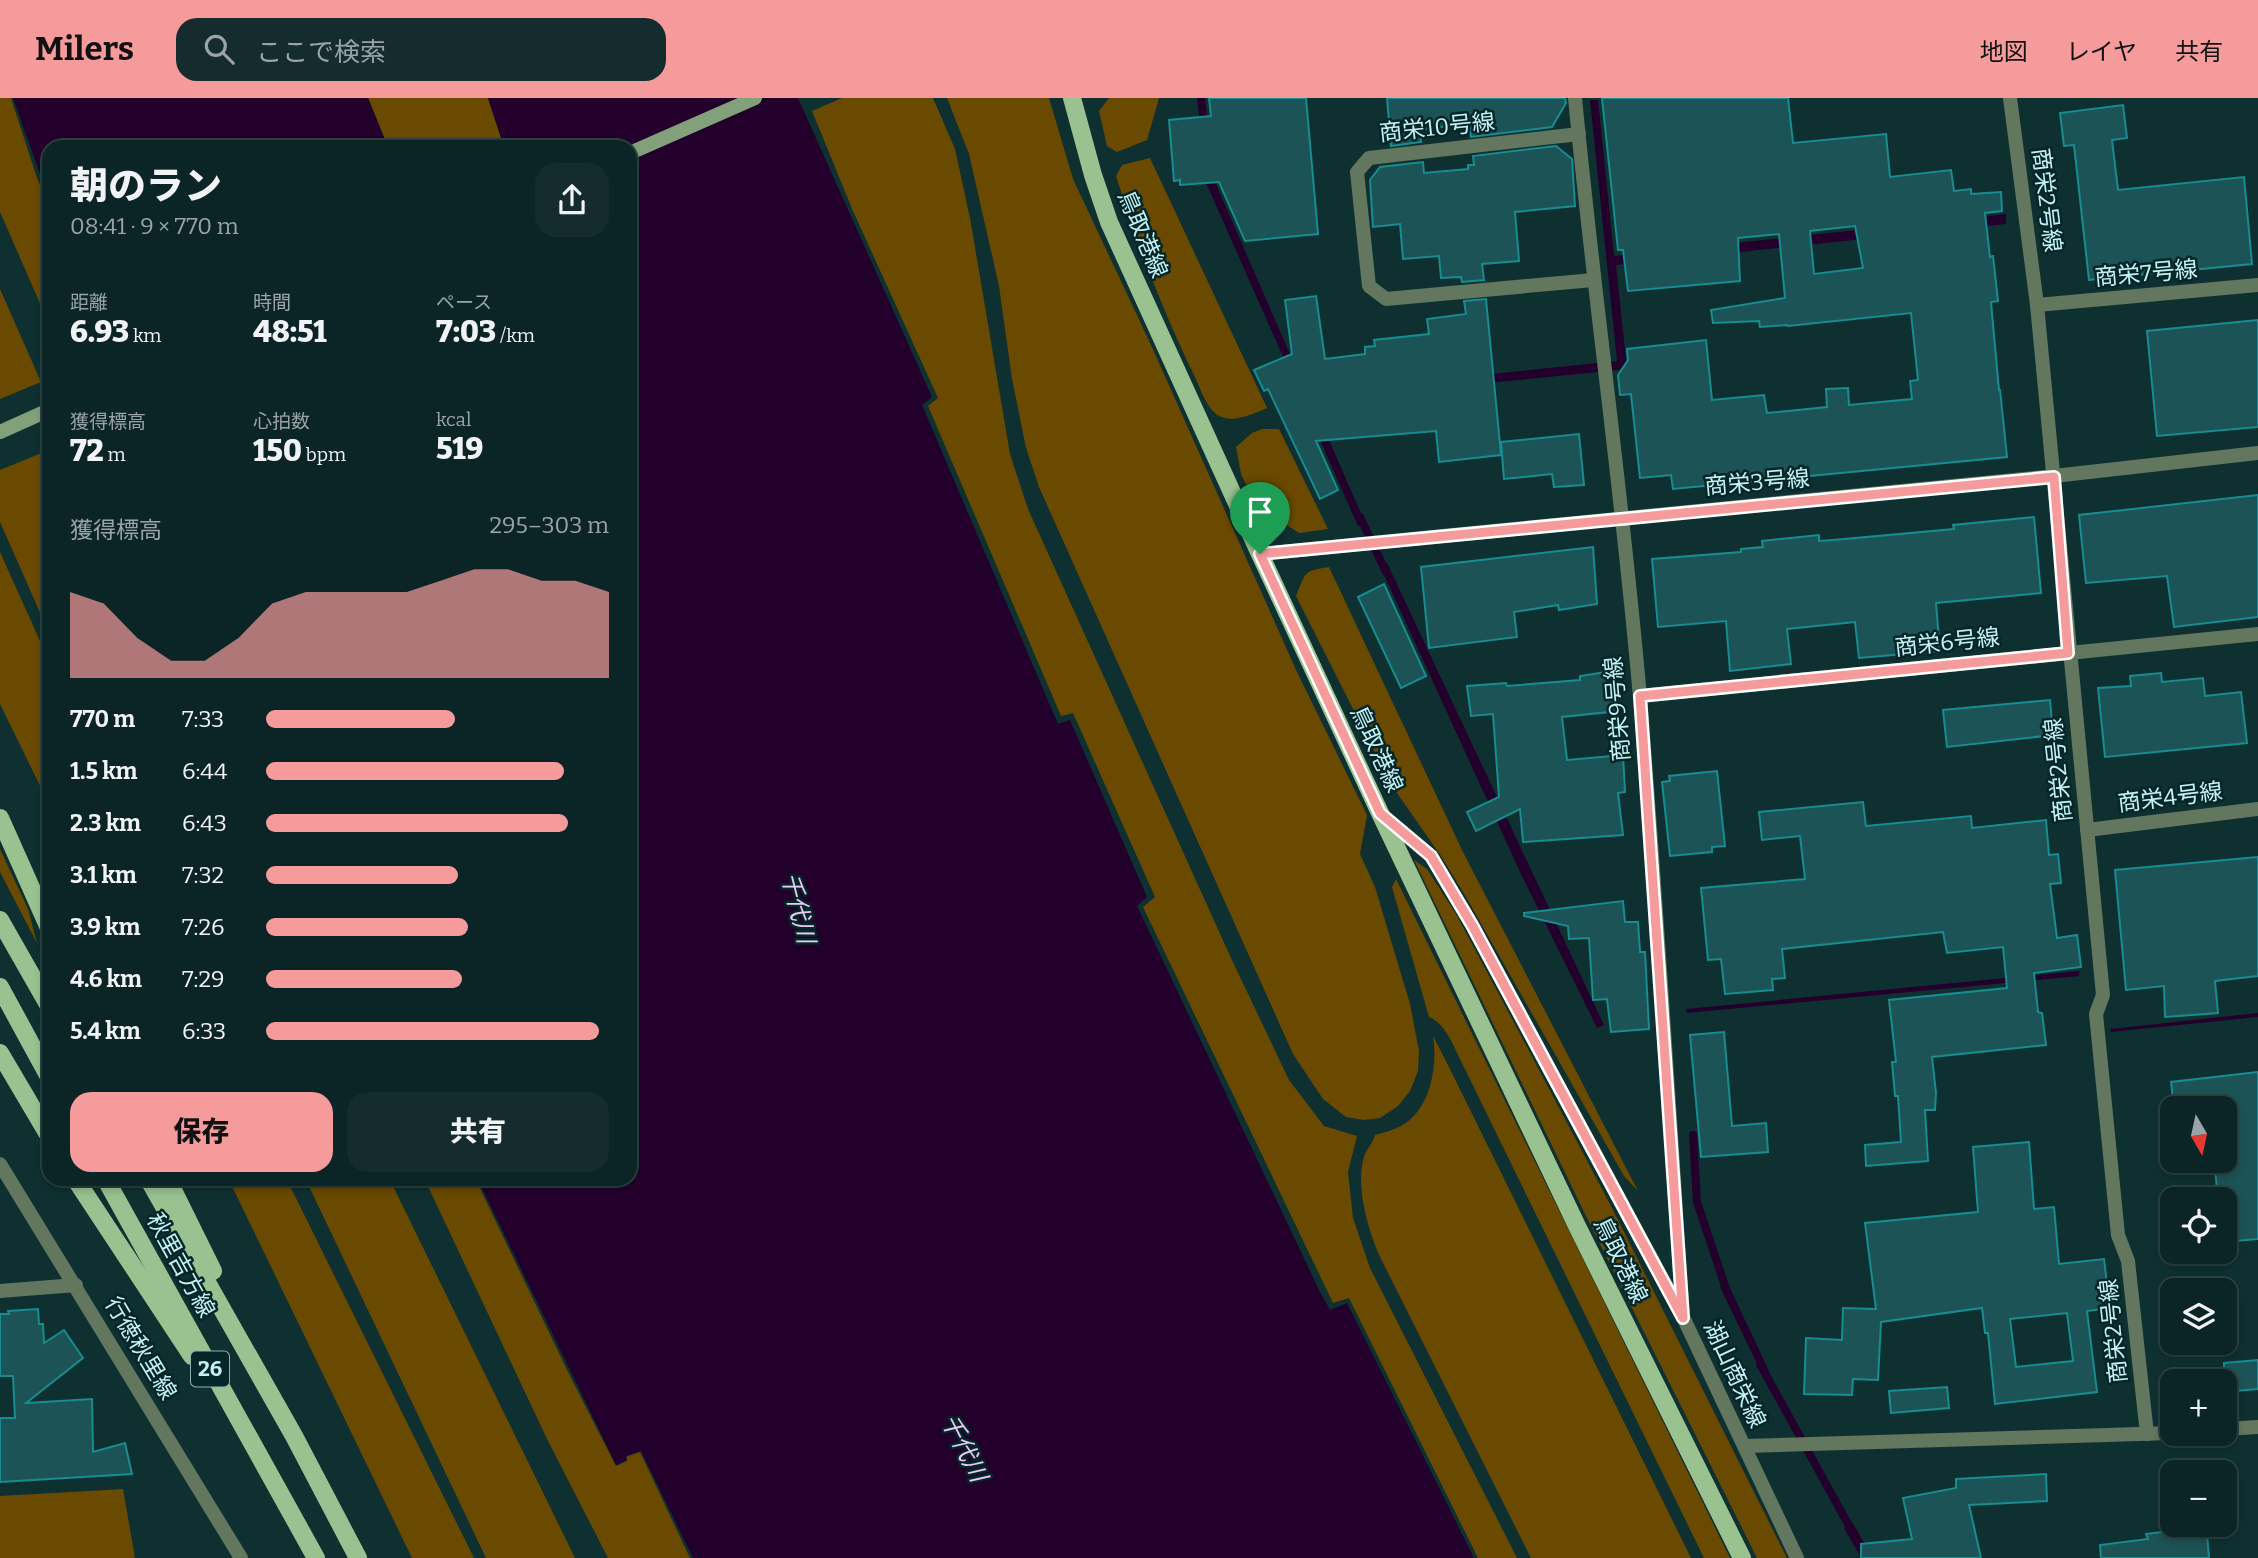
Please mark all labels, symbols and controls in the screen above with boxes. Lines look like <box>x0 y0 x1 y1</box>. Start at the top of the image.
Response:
search box <box>176 18 666 81</box>
text: Milers <box>35 29 134 69</box>
icon: search <box>200 30 238 68</box>
text: ここで検索 <box>256 37 386 68</box>
text: 地図 <box>1980 38 2028 66</box>
text: レイヤ <box>2066 38 2137 66</box>
text: 共有 <box>2175 38 2223 66</box>
street label: 商栄10号線 <box>1378 107 1496 147</box>
street label: 商栄2号線 <box>2027 146 2067 254</box>
text: 朝のラン <box>70 163 222 209</box>
button: share <box>535 163 609 237</box>
street label: 鳥取港線 <box>1112 186 1174 282</box>
text: 08:41 · 9 × 770 m <box>70 212 239 240</box>
street label: 商栄7号線 <box>2093 255 2199 291</box>
text: 距離 <box>70 291 108 314</box>
text: 時間 <box>253 291 291 314</box>
text: ペース <box>436 291 492 314</box>
text: 6.93 <box>70 314 129 350</box>
text: 48:51 <box>253 314 326 350</box>
text: 7:03 <box>436 314 496 350</box>
text: km <box>129 324 161 347</box>
text: /km <box>496 324 535 347</box>
text: kcal <box>436 408 471 431</box>
text: 獲得標高 <box>70 410 146 433</box>
text: 心拍数 <box>253 410 310 433</box>
text: 519 <box>436 431 483 467</box>
text: 72 <box>70 433 104 469</box>
text: 150 <box>253 433 302 469</box>
text: m <box>104 443 126 466</box>
text: bpm <box>302 443 346 466</box>
street label: 商栄3号線 <box>1703 463 1811 501</box>
pin <box>1230 482 1290 554</box>
icon: arrive <box>1241 493 1279 531</box>
text: 295–303 m <box>490 511 609 539</box>
text: 獲得標高 <box>70 516 162 544</box>
street label: 商栄6号線 <box>1893 623 2001 661</box>
street label: 商栄9号線 <box>1598 655 1636 763</box>
street label: 鳥取港線 <box>1345 701 1409 797</box>
text: 770 m <box>70 705 135 733</box>
text: 7:33 <box>182 705 224 733</box>
street label: 商栄2号線 <box>2039 717 2077 823</box>
text: 1.5 km <box>70 757 137 785</box>
text: 6:44 <box>182 757 227 785</box>
street label: 商栄4号線 <box>2116 777 2224 817</box>
text: 2.3 km <box>70 809 141 837</box>
text: 6:43 <box>182 809 227 837</box>
text: 3.1 km <box>70 861 137 889</box>
text: 7:32 <box>182 861 224 889</box>
water label: 千代川 <box>776 870 821 949</box>
text: 3.9 km <box>70 913 140 941</box>
text: 7:26 <box>182 913 224 941</box>
text: 4.6 km <box>70 965 142 993</box>
text: 7:29 <box>182 965 224 993</box>
text: 5.4 km <box>70 1017 141 1045</box>
text: 6:33 <box>182 1017 226 1045</box>
button: 保存 <box>70 1092 333 1172</box>
button: 共有 <box>347 1092 609 1172</box>
north arrow <box>2160 1096 2236 1172</box>
map controls <box>2160 1096 2237 1537</box>
button: locate <box>2160 1187 2237 1264</box>
street label: 秋里吉方線 <box>141 1208 221 1322</box>
street label: 鳥取港線 <box>1588 1213 1654 1307</box>
street label: 商栄2号線 <box>2094 1278 2132 1384</box>
button: layers <box>2160 1278 2237 1355</box>
street label: 行徳秋里線 <box>99 1292 183 1404</box>
street label: 湖山商栄線 <box>1698 1316 1772 1432</box>
road number: 26 <box>191 1352 229 1386</box>
button: + <box>2160 1369 2237 1446</box>
water label: 千代川 <box>935 1410 994 1489</box>
button: − <box>2160 1460 2237 1537</box>

